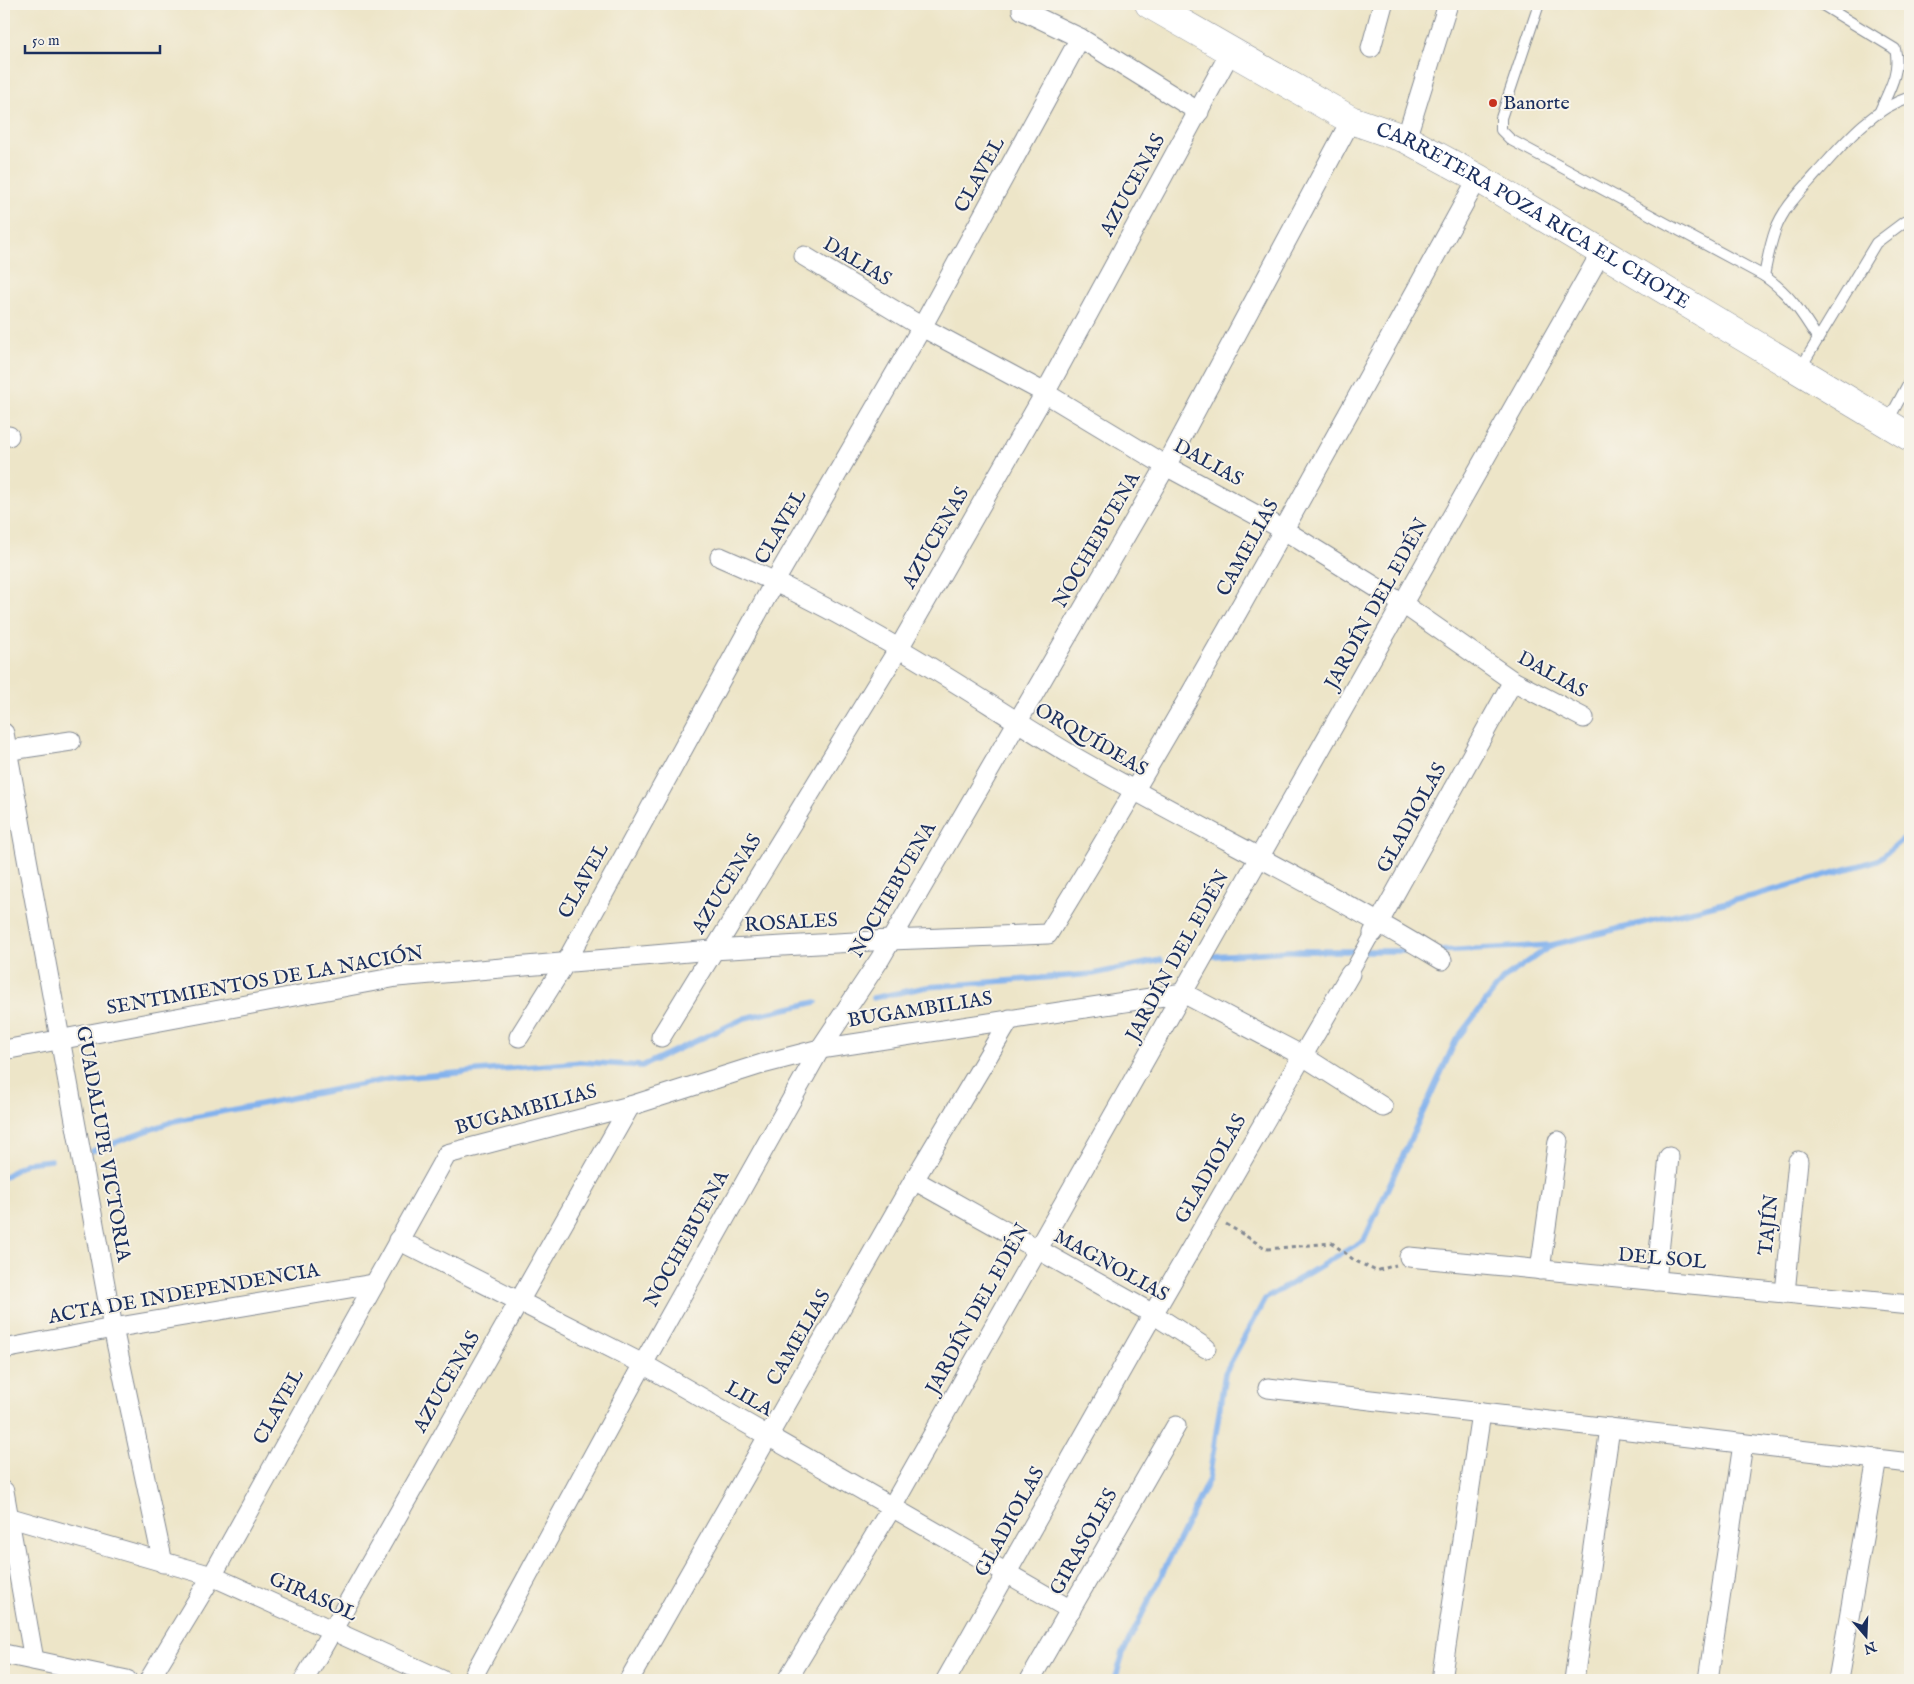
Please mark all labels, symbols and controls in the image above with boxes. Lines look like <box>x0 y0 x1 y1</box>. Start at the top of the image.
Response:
scale bar <box>25 22 160 54</box>
text: 50 m <box>32 31 60 50</box>
place label: Banorte <box>1503 91 1570 116</box>
marker: Banorte <box>1487 97 1499 109</box>
street label: CARRETERA POZA RICA EL CHOTE <box>1373 117 1695 315</box>
street label: AZUCENAS <box>1094 129 1171 241</box>
street label: CLAVEL <box>949 132 1011 217</box>
street label: DALIAS <box>818 232 896 292</box>
street label: DALIAS <box>1169 434 1247 492</box>
street label: NOCHEBUENA <box>1048 467 1146 613</box>
street label: AZUCENAS <box>896 483 975 594</box>
street label: CLAVEL <box>750 484 813 569</box>
street label: CAMELIAS <box>1211 495 1285 601</box>
street label: JARDÍN DEL EDÉN <box>1319 514 1434 696</box>
street label: DALIAS <box>1513 646 1591 704</box>
street label: ORQUÍDEAS <box>1030 698 1152 782</box>
street label: GLADIOLAS <box>1371 759 1453 877</box>
street label: NOCHEBUENA <box>844 817 942 963</box>
street label: AZUCENAS <box>686 829 768 939</box>
street label: CLAVEL <box>553 838 615 923</box>
street label: JARDÍN DEL EDÉN <box>1120 866 1235 1048</box>
street label: ROSALES <box>744 908 838 938</box>
street label: SENTIMIENTOS DE LA NACIÓN <box>105 941 425 1021</box>
street label: BUGAMBILIAS <box>846 986 994 1034</box>
street label: GUADALUPE VICTORIA <box>70 1024 136 1264</box>
street label: BUGAMBILIAS <box>452 1079 600 1141</box>
street label: GLADIOLAS <box>1170 1110 1252 1228</box>
street label: NOCHEBUENA <box>639 1166 735 1312</box>
street label: TAJÍN <box>1753 1193 1785 1257</box>
street label: JARDÍN DEL EDÉN <box>920 1219 1035 1401</box>
street label: MAGNOLIAS <box>1049 1224 1173 1308</box>
street label: DEL SOL <box>1617 1243 1708 1275</box>
street label: ACTA DE INDEPENDENCIA <box>45 1258 322 1330</box>
street label: CAMELIAS <box>761 1285 837 1391</box>
street label: AZUCENAS <box>407 1327 486 1438</box>
street label: CLAVEL <box>248 1364 310 1449</box>
street label: LILA <box>721 1376 778 1423</box>
street label: GLADIOLAS <box>969 1463 1051 1581</box>
street label: GIRASOLES <box>1044 1484 1124 1600</box>
street label: GIRASOL <box>265 1566 362 1628</box>
north arrow <box>1842 1612 1892 1662</box>
text: N <box>1861 1637 1880 1658</box>

